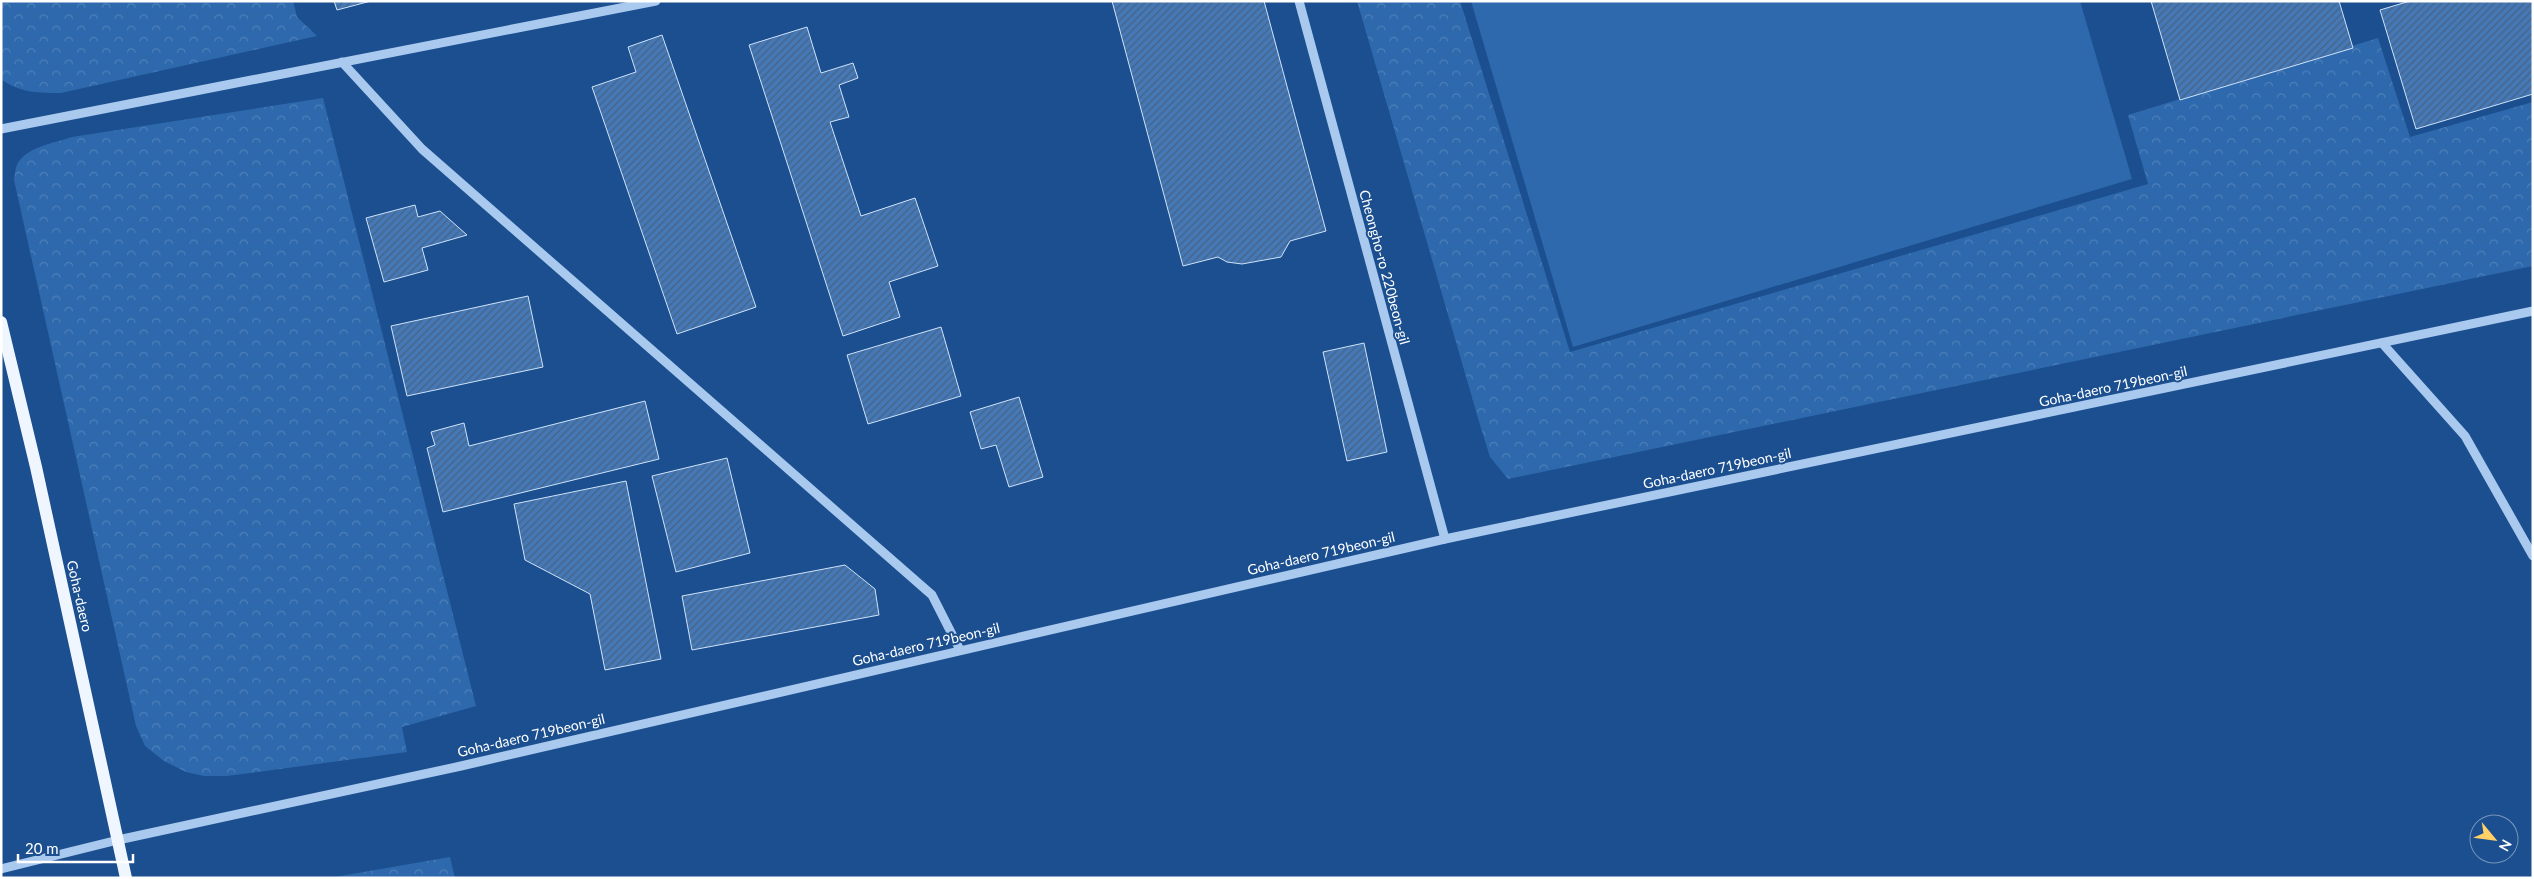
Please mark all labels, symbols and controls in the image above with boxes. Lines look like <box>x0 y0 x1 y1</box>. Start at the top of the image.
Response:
street label: Cheongho-ro 220beon-gil <box>1356 188 1414 346</box>
street label: Goha-daero 719beon-gil <box>2037 362 2189 410</box>
street label: Goha-daero 719beon-gil <box>1641 444 1793 492</box>
street label: Goha-daero 719beon-gil <box>1245 528 1397 578</box>
street label: Goha-daero <box>64 559 97 634</box>
street label: Goha-daero 719beon-gil <box>850 619 1002 669</box>
street label: Goha-daero 719beon-gil <box>455 710 607 760</box>
north arrow <box>2469 814 2519 864</box>
scale bar <box>18 832 132 864</box>
text: N <box>2496 837 2516 854</box>
text: 20 m <box>25 839 59 857</box>

